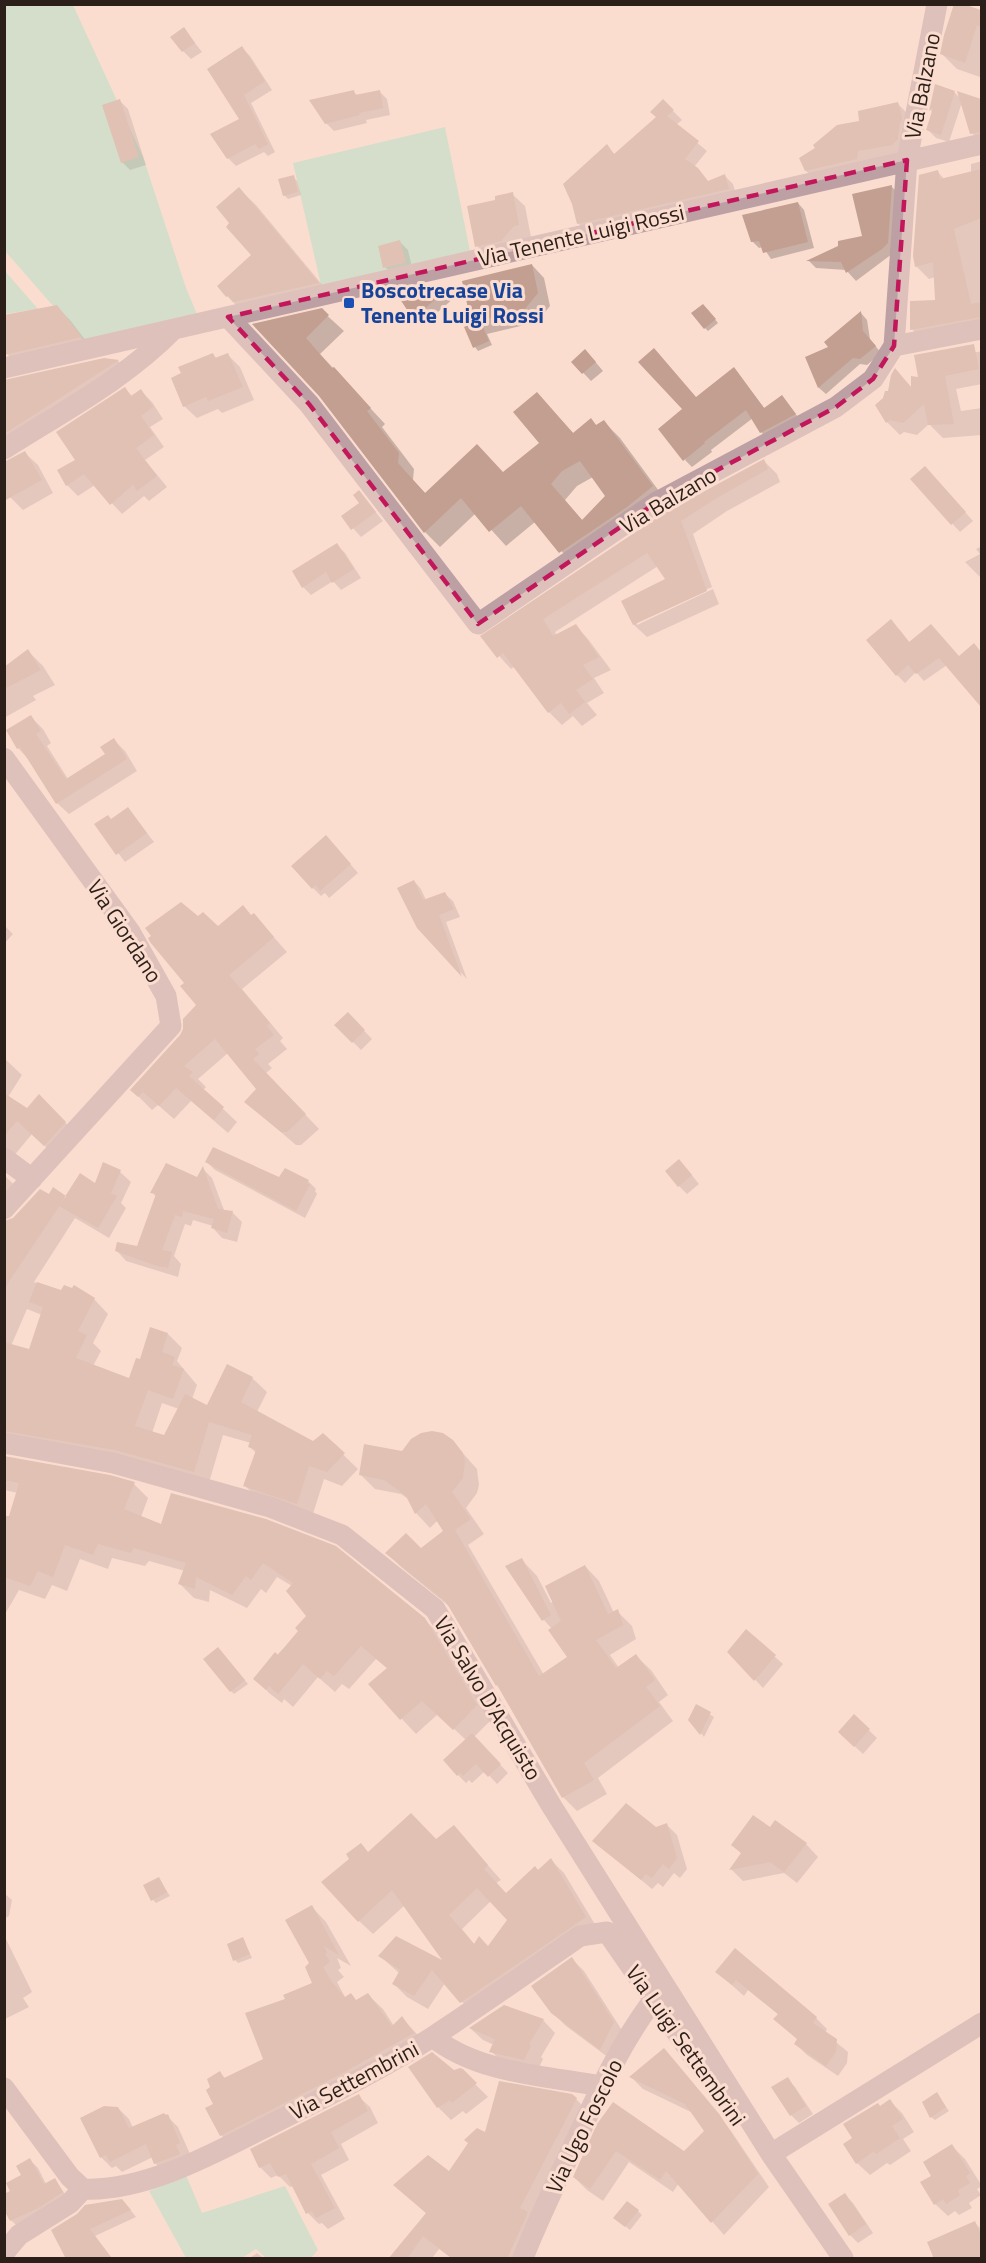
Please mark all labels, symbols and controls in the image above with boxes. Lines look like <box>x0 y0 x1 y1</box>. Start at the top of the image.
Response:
street label: Via Balzano <box>895 30 949 142</box>
street label: Via Tenente Luigi Rossi <box>475 195 687 275</box>
place label: Boscotrecase Via Tenente Luigi Rossi <box>361 273 544 332</box>
marker: Boscotrecase Via Tenente Luigi Rossi <box>342 296 356 310</box>
street label: Via Balzano <box>613 458 723 542</box>
street label: Via Giordano <box>79 873 171 989</box>
street label: Via Salvo D'Acquisto <box>425 1609 551 1787</box>
street label: Via Luigi Settembrini <box>618 1957 754 2133</box>
street label: Via Settembrini <box>283 2032 425 2128</box>
street label: Via Ugo Foscolo <box>537 2053 631 2199</box>

